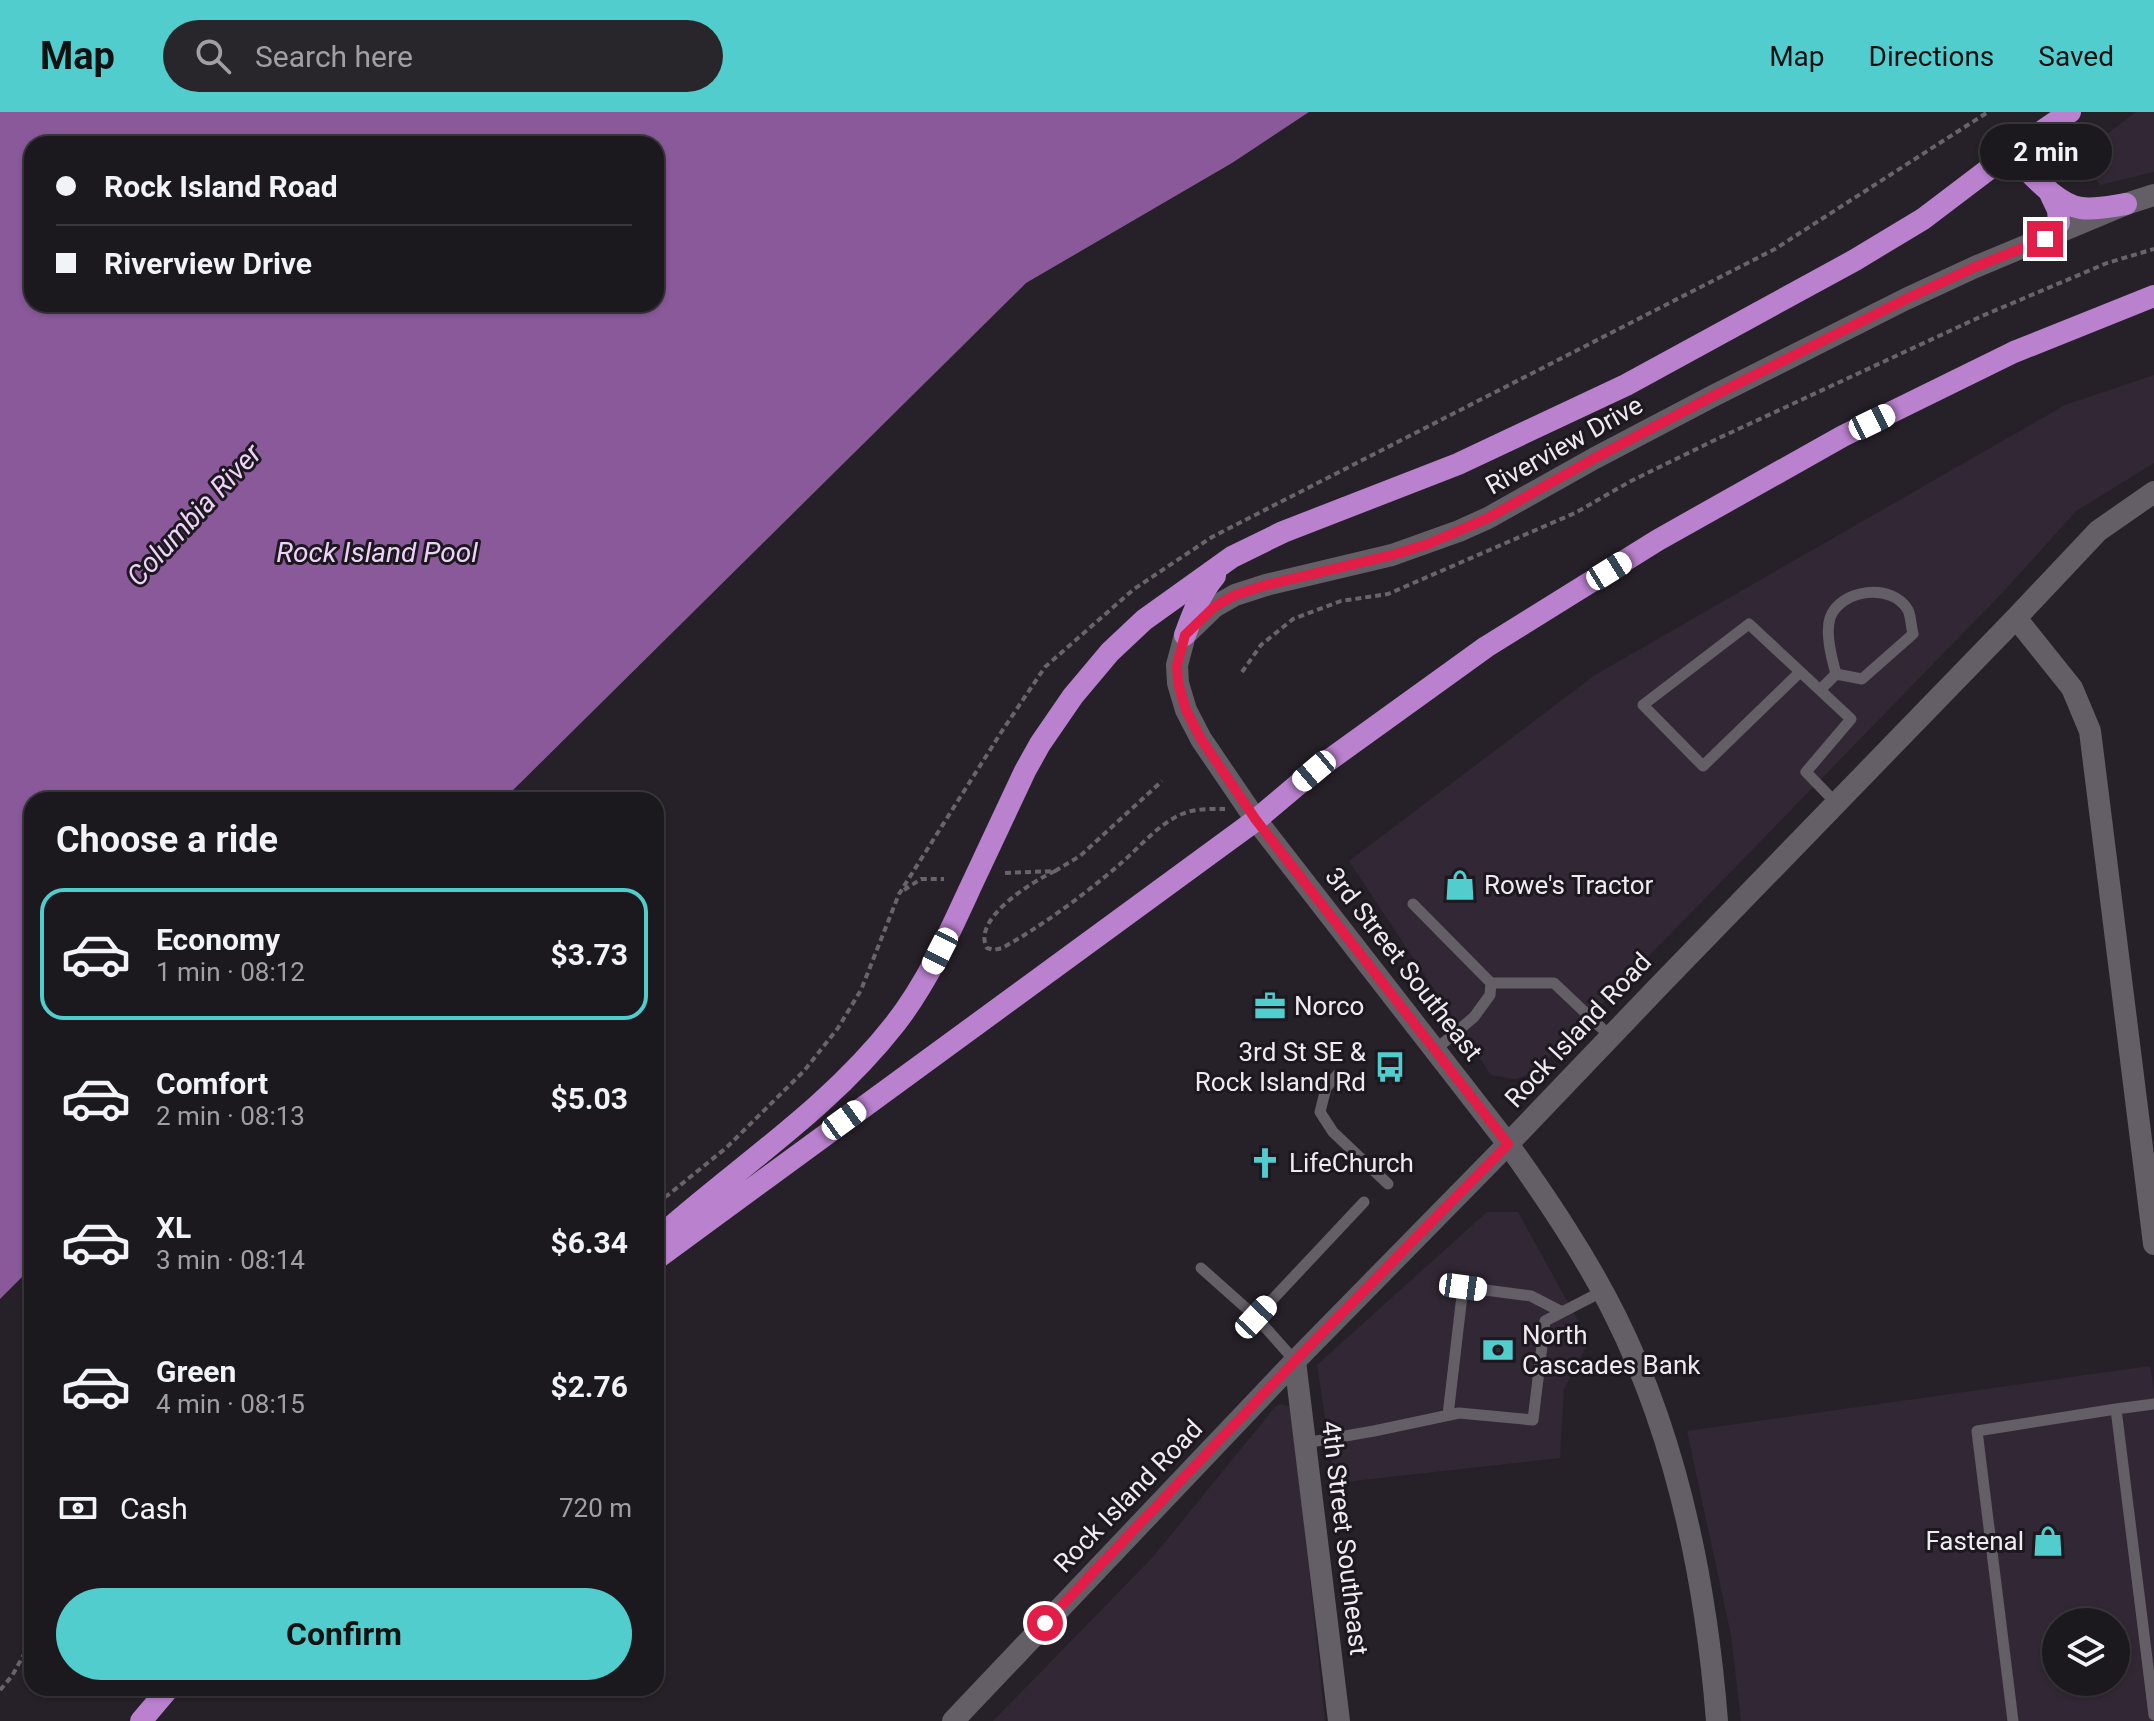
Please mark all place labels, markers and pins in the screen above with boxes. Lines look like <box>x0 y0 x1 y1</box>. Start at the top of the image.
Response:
shop icon: Rowe's Tractor <box>1443 868 1477 902</box>
place label: Rowe's Tractor <box>1484 870 1654 900</box>
office icon: Norco <box>1253 989 1287 1023</box>
place label: Norco <box>1294 991 1364 1021</box>
place label: 3rd St SE & Rock Island Rd <box>1195 1037 1367 1097</box>
bus stop icon: 3rd St SE & Rock Island Rd <box>1373 1050 1407 1084</box>
church icon: LifeChurch <box>1248 1146 1282 1180</box>
place label: LifeChurch <box>1289 1148 1414 1178</box>
place label: North Cascades Bank <box>1522 1320 1701 1380</box>
bank icon: North Cascades Bank <box>1481 1333 1515 1367</box>
shop icon: Fastenal <box>2031 1524 2065 1558</box>
place label: Fastenal <box>1925 1526 2024 1556</box>

